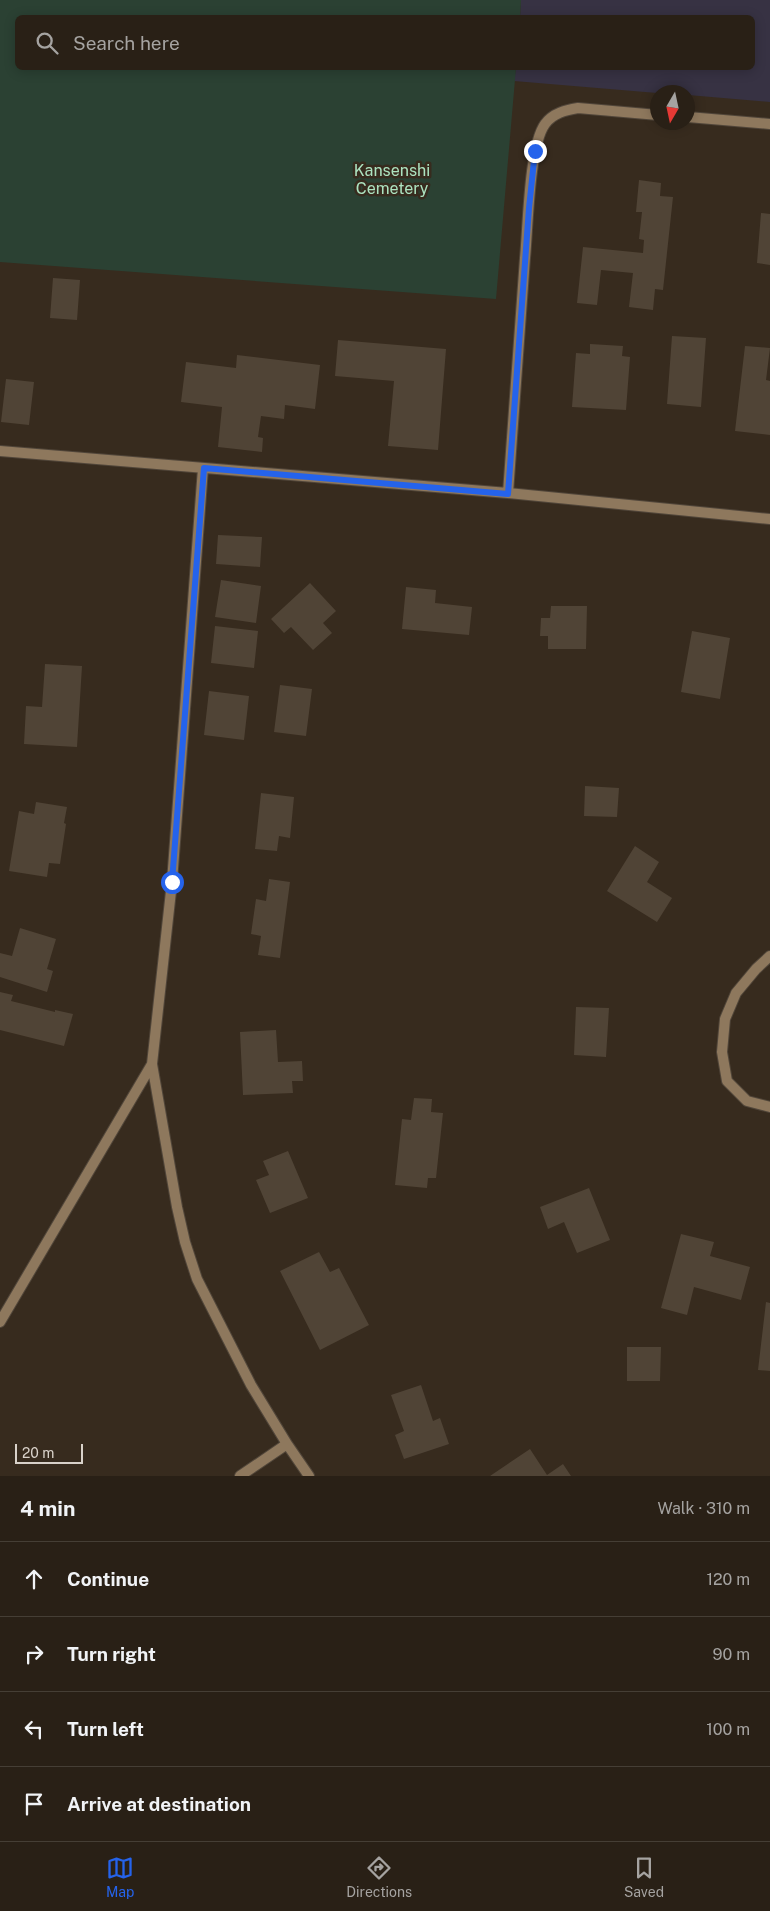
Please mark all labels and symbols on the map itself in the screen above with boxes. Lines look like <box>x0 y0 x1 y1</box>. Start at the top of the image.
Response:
north arrow <box>650 85 695 130</box>
route end <box>524 140 547 163</box>
park label: Kansenshi Cemetery <box>354 161 430 198</box>
route start <box>161 871 184 894</box>
scale bar <box>15 1441 82 1464</box>

